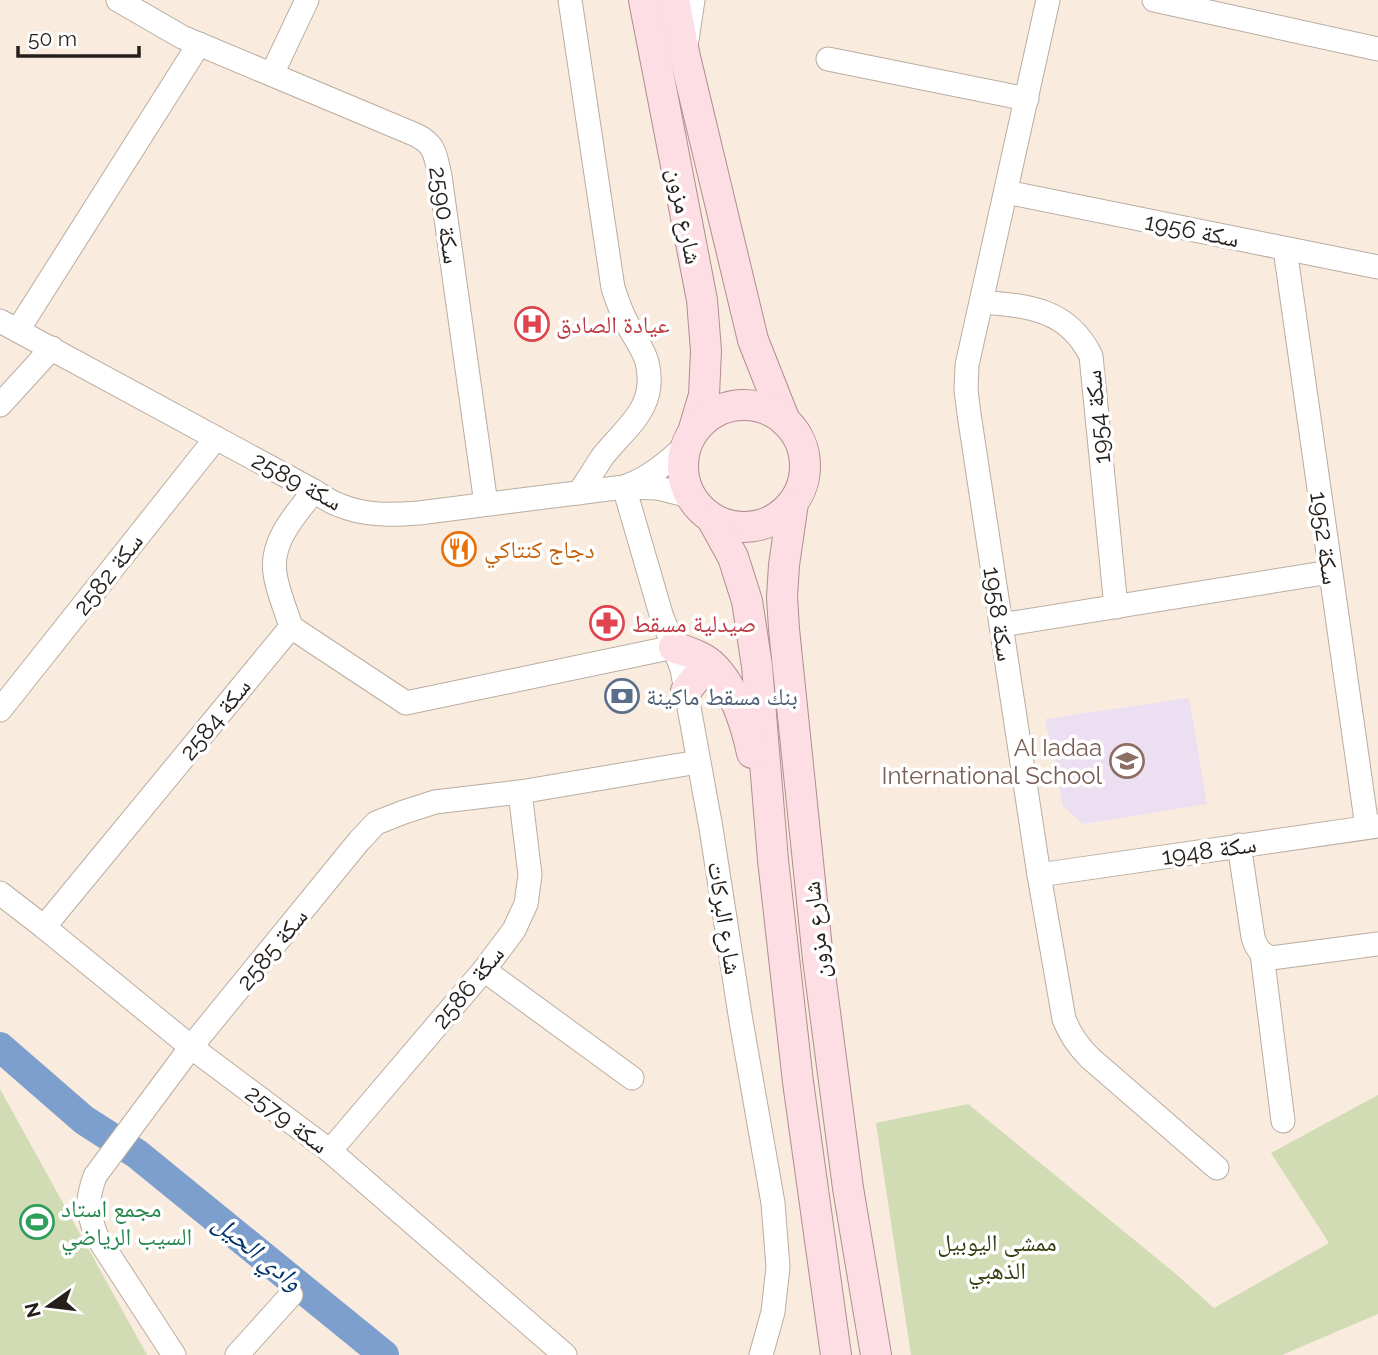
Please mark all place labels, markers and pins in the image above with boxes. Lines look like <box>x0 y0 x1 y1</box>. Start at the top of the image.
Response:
hospital icon: عيادة الصادق <box>513 305 551 343</box>
place label: عيادة الصادق <box>556 310 670 339</box>
restaurant icon: دجاج كنتاكي <box>440 530 478 568</box>
place label: دجاج كنتاكي <box>484 535 595 569</box>
pharmacy icon: صيدلية مسقط <box>588 604 626 642</box>
place label: صيدلية مسقط <box>632 609 756 638</box>
bank icon: بنك مسقط ماكينة <box>603 677 641 715</box>
place label: بنك مسقط ماكينة <box>646 682 798 711</box>
place label: Al Iadaa International School <box>881 733 1102 790</box>
school or university icon: Al Iadaa International School <box>1108 742 1146 780</box>
place label: مجمع استاد السيب الرياضي <box>61 1194 192 1256</box>
sports icon: مجمع استاد السيب الرياضي <box>18 1203 56 1241</box>

